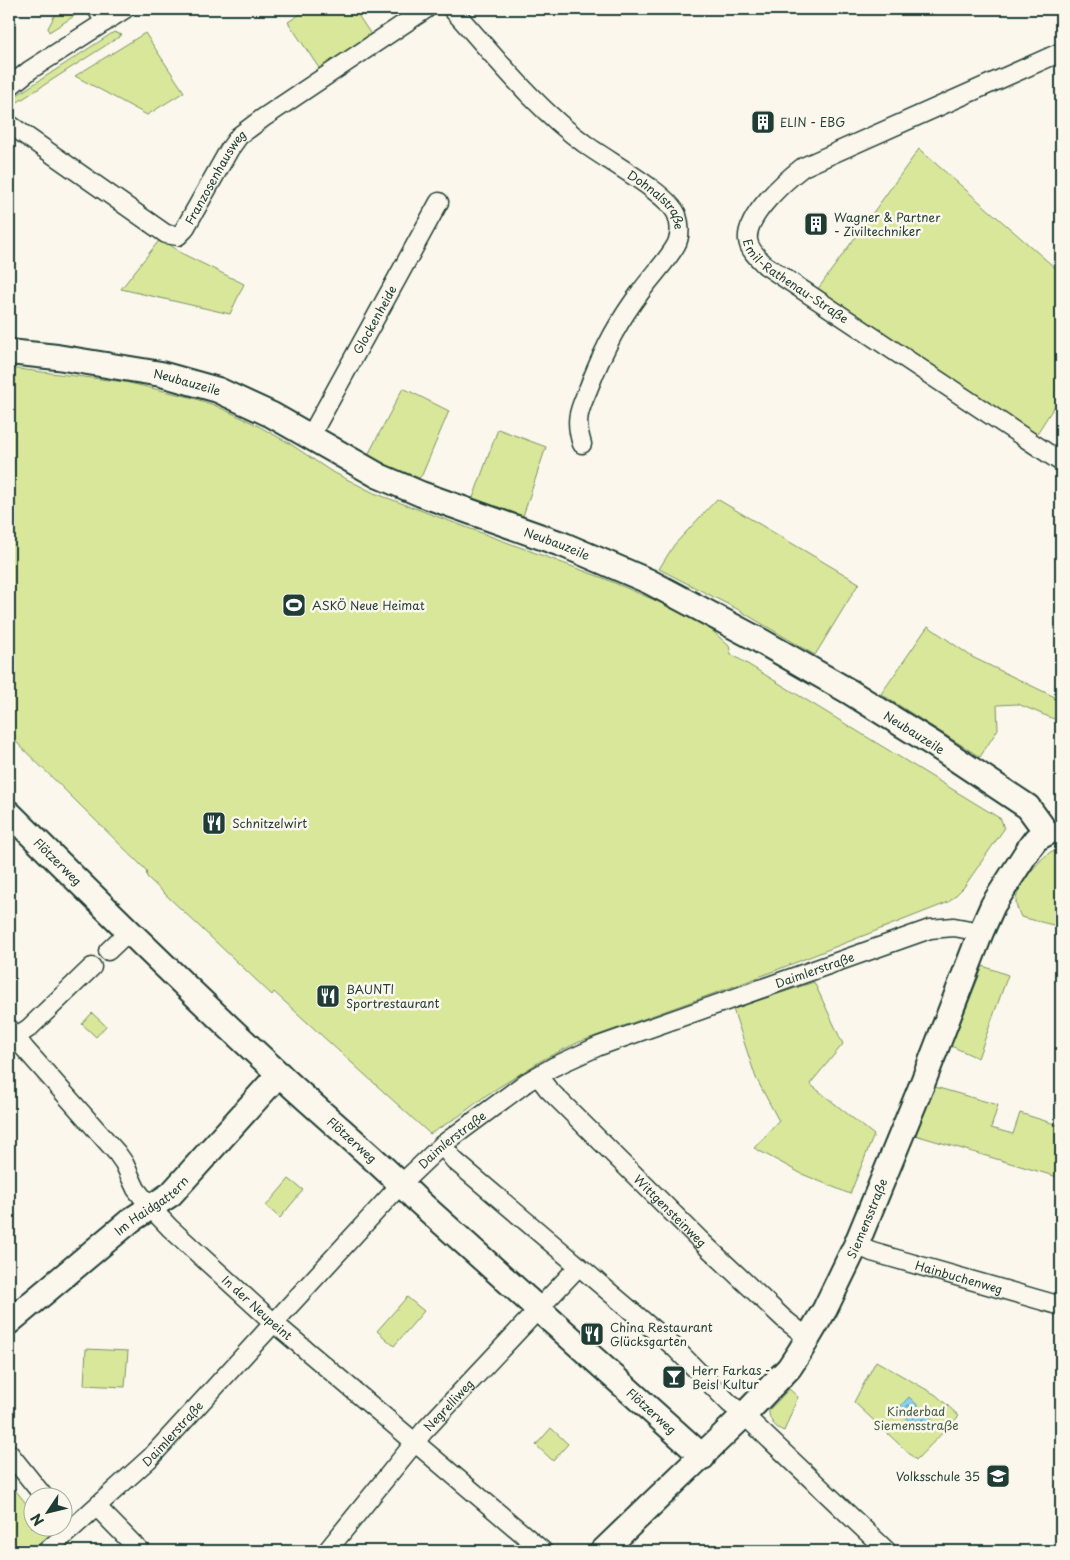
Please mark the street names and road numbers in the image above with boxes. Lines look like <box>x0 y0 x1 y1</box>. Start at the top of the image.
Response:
street label: Franzosenhausweg <box>180 125 250 228</box>
street label: Dohnalstraße <box>624 165 689 230</box>
street label: Emil-Rathenau-Straße <box>739 237 852 327</box>
street label: Glockenheide <box>348 282 401 357</box>
street label: Neubauzeile <box>152 364 223 399</box>
street label: Neubauzeile <box>522 523 593 564</box>
street label: Neubauzeile <box>880 706 949 758</box>
street label: Flötzerweg <box>30 834 86 889</box>
street label: Daimlerstraße <box>773 947 857 992</box>
street label: Daimlerstraße <box>414 1107 490 1172</box>
street label: Flötzerweg <box>323 1113 381 1167</box>
street label: Wittgensteinweg <box>630 1170 711 1251</box>
street label: Im Haidgattern <box>110 1172 192 1239</box>
street label: Siemensstraße <box>842 1176 891 1261</box>
street label: Hainbuchenweg <box>913 1256 1005 1298</box>
street label: In der Neupeint <box>218 1271 297 1344</box>
street label: Negrelliweg <box>419 1375 478 1435</box>
street label: Flötzerweg <box>623 1384 681 1438</box>
street label: Daimlerstraße <box>138 1397 207 1470</box>

